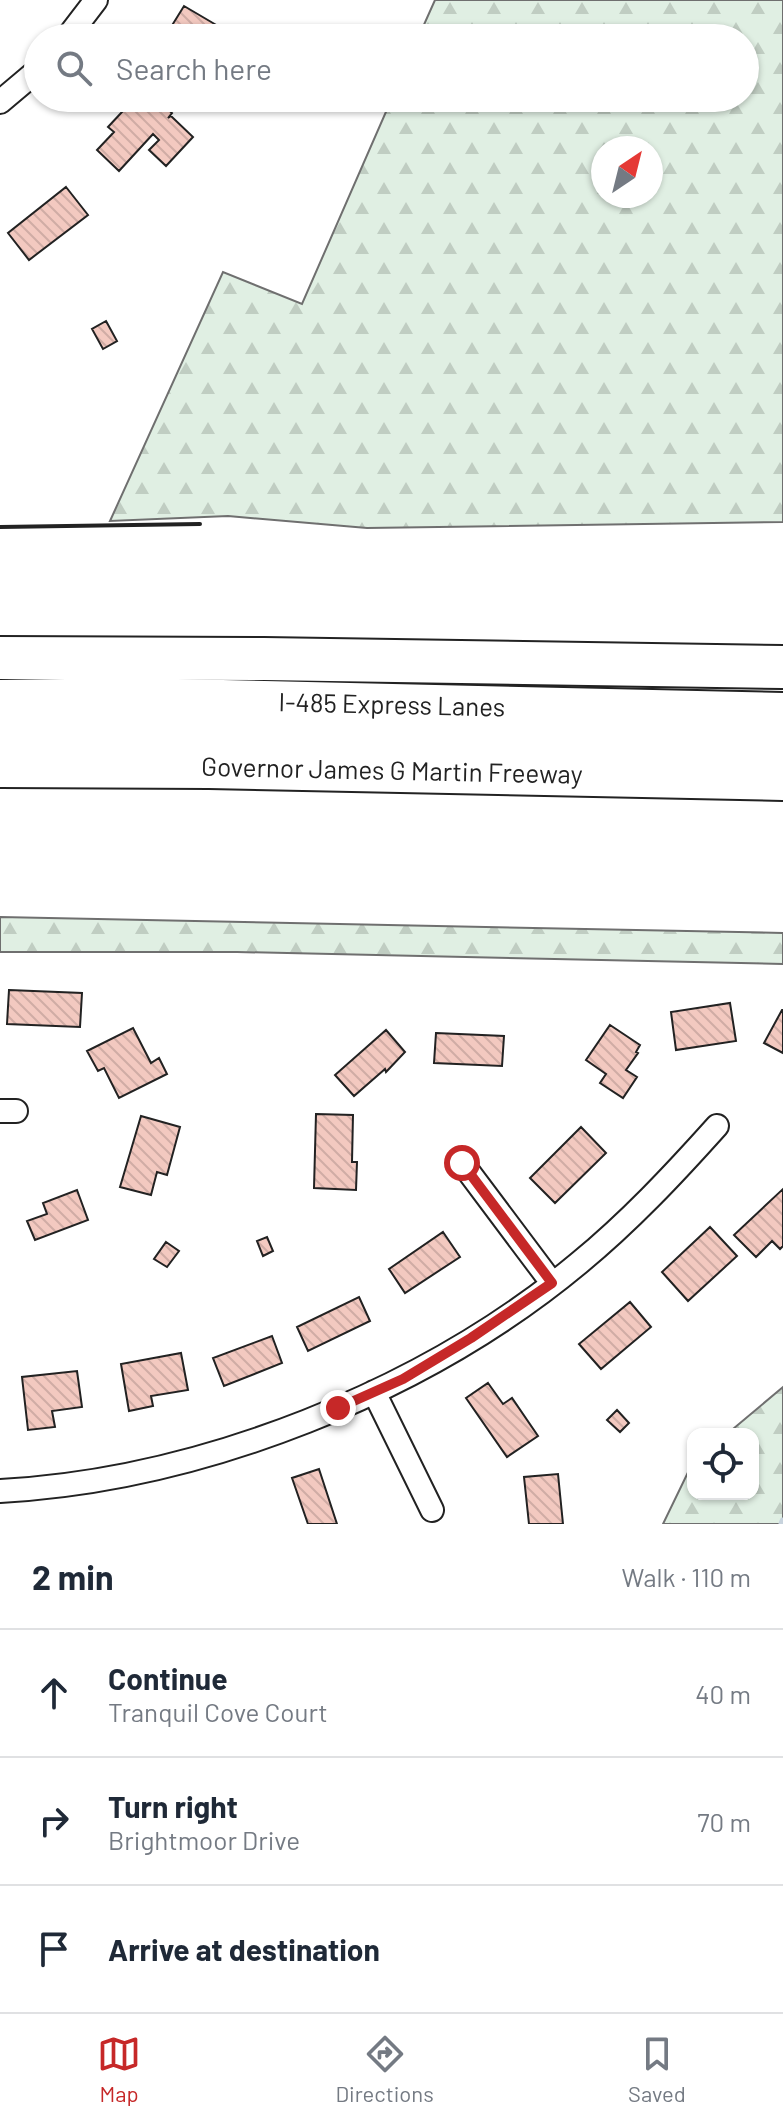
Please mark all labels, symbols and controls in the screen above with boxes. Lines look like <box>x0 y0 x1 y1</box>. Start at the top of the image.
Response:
search box <box>24 24 759 112</box>
icon: search <box>52 46 96 90</box>
text: Search here <box>116 50 272 86</box>
north arrow <box>591 136 663 208</box>
street label: I-485 Express Lanes <box>278 685 506 722</box>
street label: Governor James G Martin Freeway <box>201 750 583 789</box>
route start <box>444 1145 480 1181</box>
route end <box>320 1390 356 1426</box>
map controls <box>687 1428 759 1500</box>
button: locate <box>687 1428 759 1500</box>
text: 2 min <box>32 1556 114 1597</box>
text: Walk · 110 m <box>622 1561 751 1592</box>
text: Continue <box>108 1660 228 1696</box>
icon: ahead <box>32 1671 76 1715</box>
text: 40 m <box>695 1678 751 1709</box>
text: Tranquil Cove Court <box>108 1696 328 1727</box>
text: Turn right <box>108 1788 238 1824</box>
icon: right <box>32 1799 76 1843</box>
text: 70 m <box>697 1806 751 1837</box>
text: Brightmoor Drive <box>108 1824 300 1855</box>
icon: arrive <box>32 1927 76 1971</box>
text: Arrive at destination <box>108 1931 380 1967</box>
tab: Map <box>97 2032 141 2106</box>
tab: Directions <box>335 2032 434 2106</box>
tab: Saved <box>628 2032 686 2106</box>

